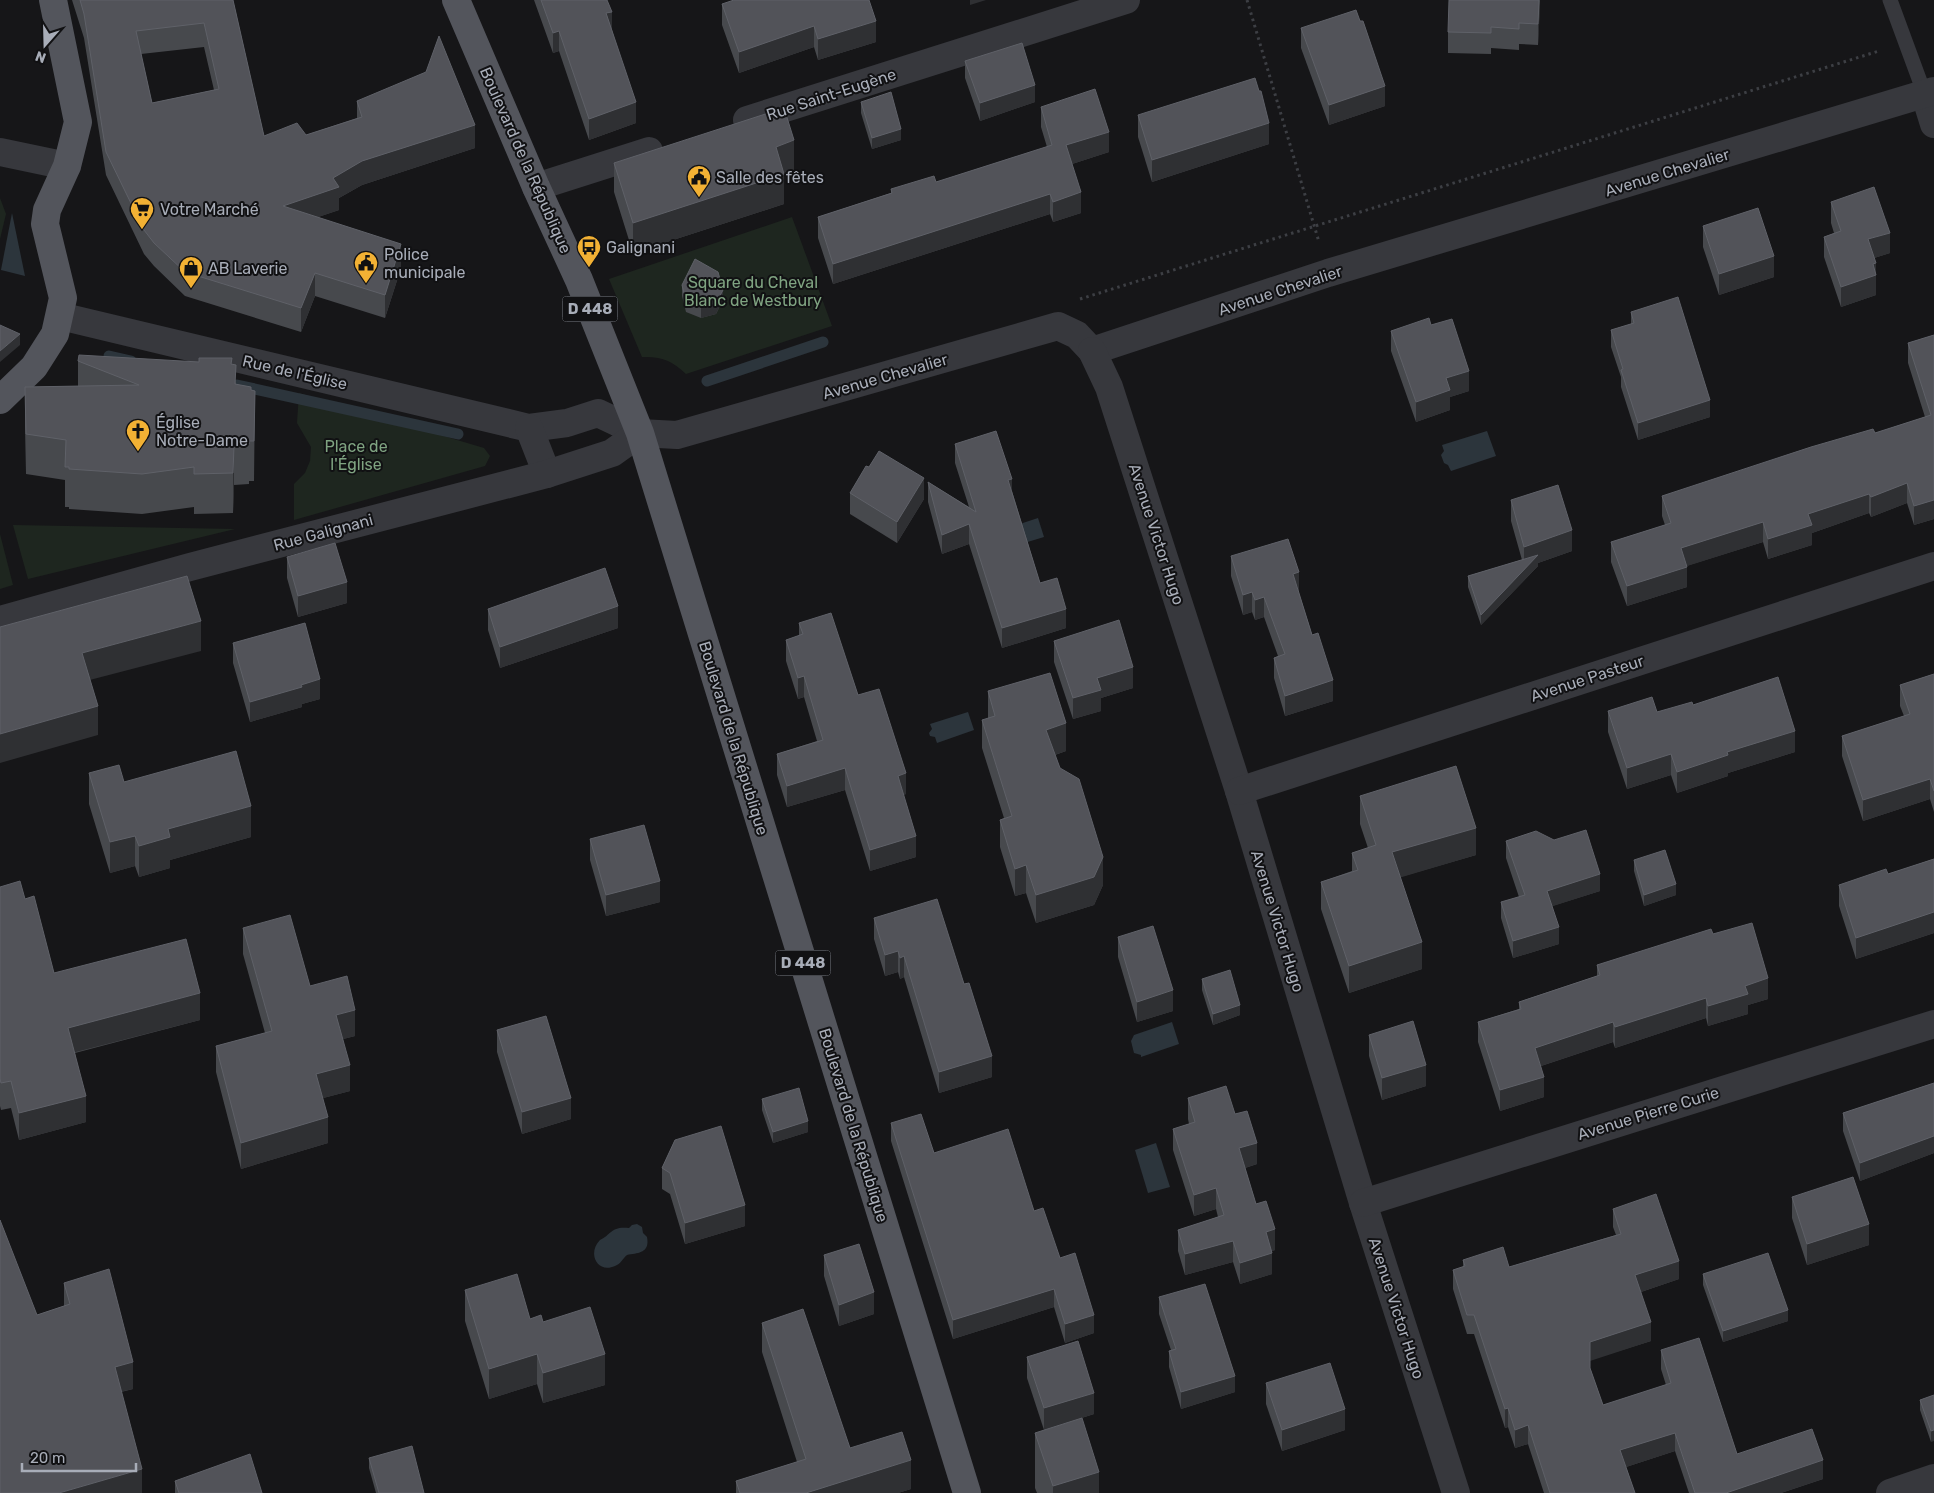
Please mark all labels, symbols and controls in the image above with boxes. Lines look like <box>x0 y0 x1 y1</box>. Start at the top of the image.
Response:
north arrow <box>20 20 70 70</box>
text: N <box>33 47 48 66</box>
street label: Boulevard de la République <box>476 64 575 256</box>
street label: Rue Saint-Eugène <box>764 65 898 124</box>
street label: Avenue Chevalier <box>1603 145 1732 200</box>
public building icon: Salle des fêtes <box>686 164 712 198</box>
place label: Salle des fêtes <box>716 168 824 187</box>
supermarket icon: Votre Marché <box>129 196 155 230</box>
place label: Votre Marché <box>160 200 259 219</box>
bus stop icon: Galignani <box>576 234 602 268</box>
place label: Galignani <box>606 238 675 257</box>
place label: Police municipale <box>384 245 465 282</box>
public building icon: Police municipale <box>353 250 379 284</box>
shop icon: AB Laverie <box>178 255 204 289</box>
place label: AB Laverie <box>208 259 287 278</box>
street label: Avenue Chevalier <box>1216 261 1345 319</box>
park label: Square du Cheval Blanc de Westbury <box>684 273 822 310</box>
road number: D 448 <box>562 296 618 322</box>
street label: Avenue Chevalier <box>820 350 950 403</box>
street label: Rue de l'Église <box>241 351 349 394</box>
place label: Église Notre-Dame <box>156 413 248 450</box>
church icon: Église Notre-Dame <box>125 418 151 452</box>
park label: Place de l'Église <box>324 437 388 474</box>
street label: Avenue Victor Hugo <box>1125 461 1188 607</box>
street label: Rue Galignani <box>271 510 375 555</box>
street label: Boulevard de la République <box>695 639 772 837</box>
street label: Avenue Pasteur <box>1528 651 1646 706</box>
street label: Avenue Victor Hugo <box>1247 848 1308 994</box>
road number: D 448 <box>776 950 830 976</box>
street label: Boulevard de la République <box>815 1026 892 1224</box>
street label: Avenue Pierre Curie <box>1575 1083 1721 1144</box>
street label: Avenue Victor Hugo <box>1365 1235 1428 1381</box>
scale bar <box>22 1440 136 1472</box>
text: 20 m <box>30 1449 65 1467</box>

